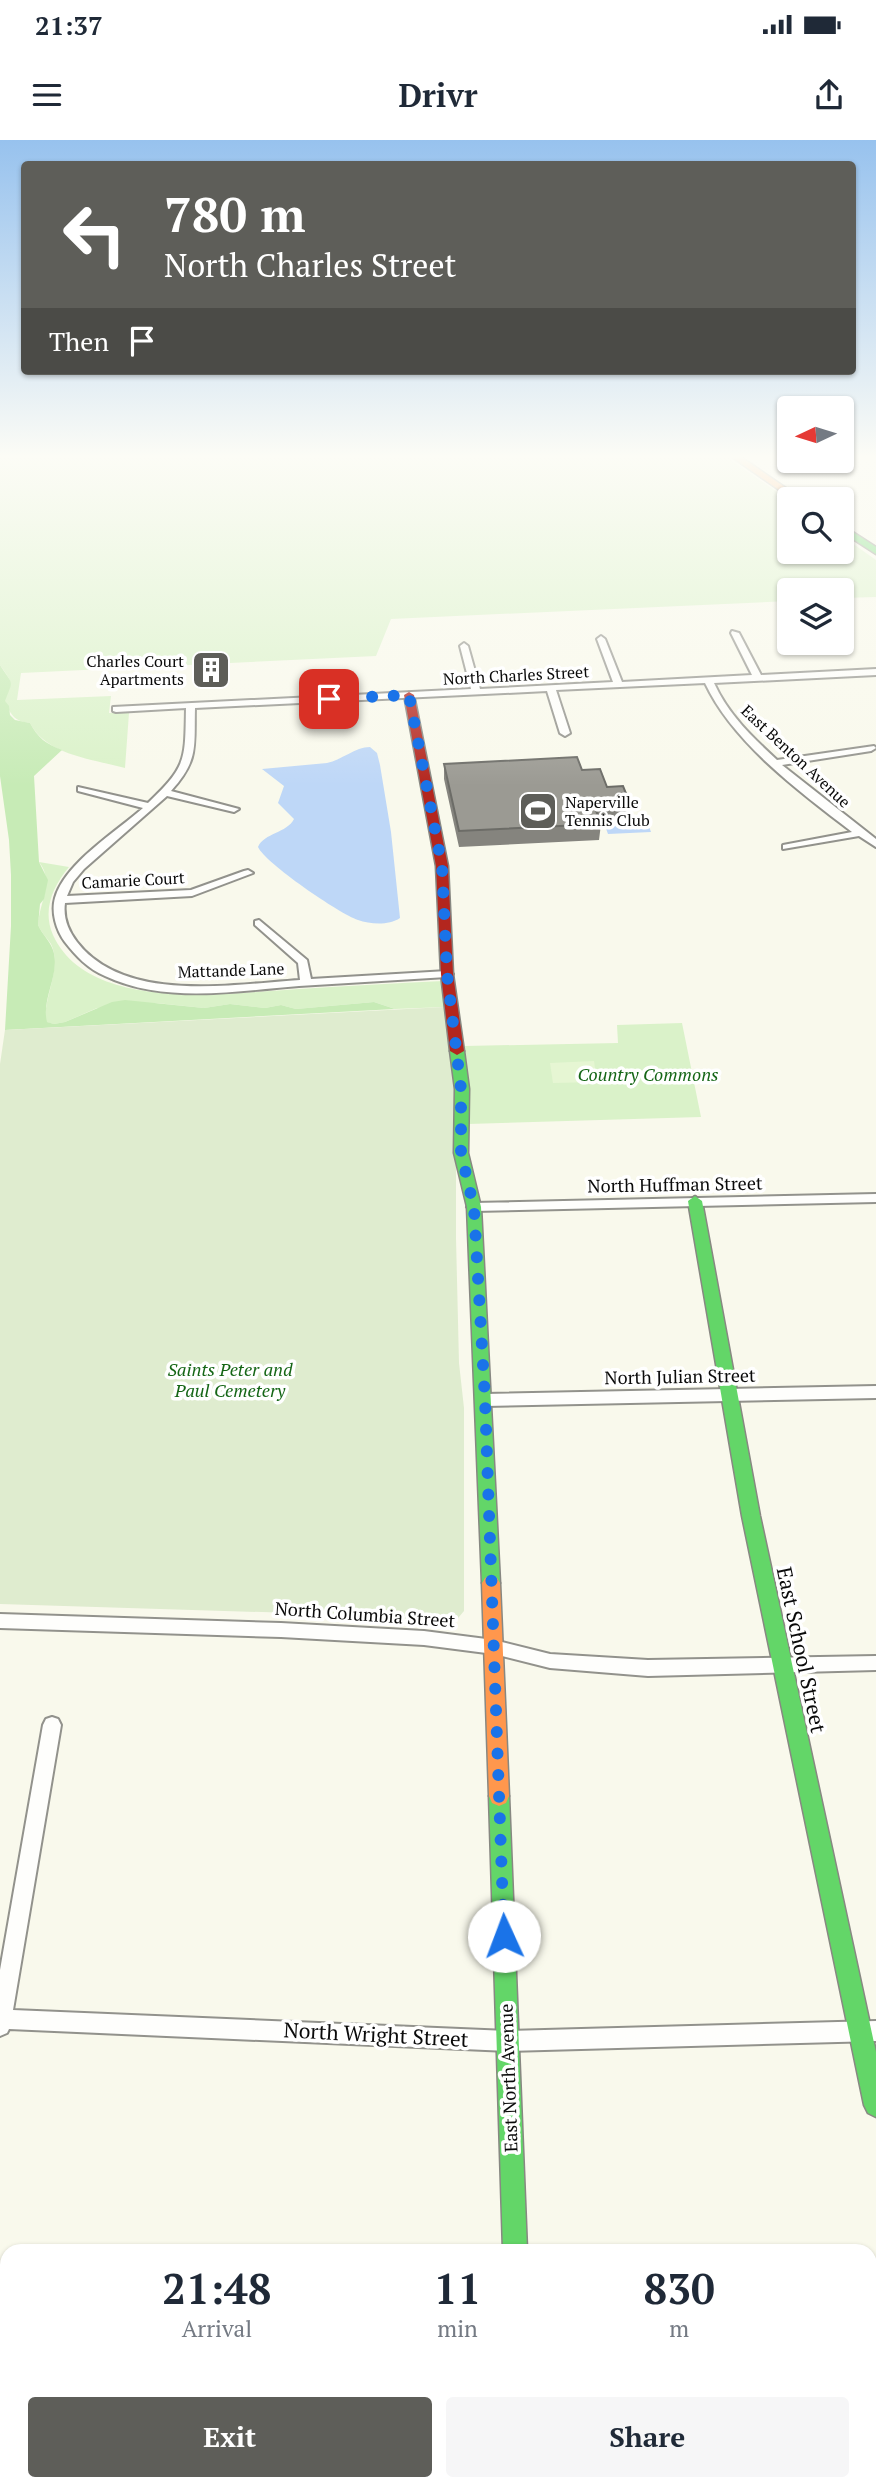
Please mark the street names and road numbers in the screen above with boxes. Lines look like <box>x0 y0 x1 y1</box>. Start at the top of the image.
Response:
street label: North Charles Street <box>442 660 590 690</box>
street label: East Benton Avenue <box>737 700 855 812</box>
street label: Camarie Court <box>81 866 185 894</box>
street label: Mattande Lane <box>177 957 285 983</box>
street label: North Huffman Street <box>587 1170 763 1198</box>
street label: North Julian Street <box>604 1363 756 1389</box>
street label: East School Street <box>771 1564 833 1735</box>
street label: North Columbia Street <box>274 1596 456 1632</box>
street label: East North Avenue <box>493 2003 523 2153</box>
street label: North Wright Street <box>283 2015 469 2053</box>

